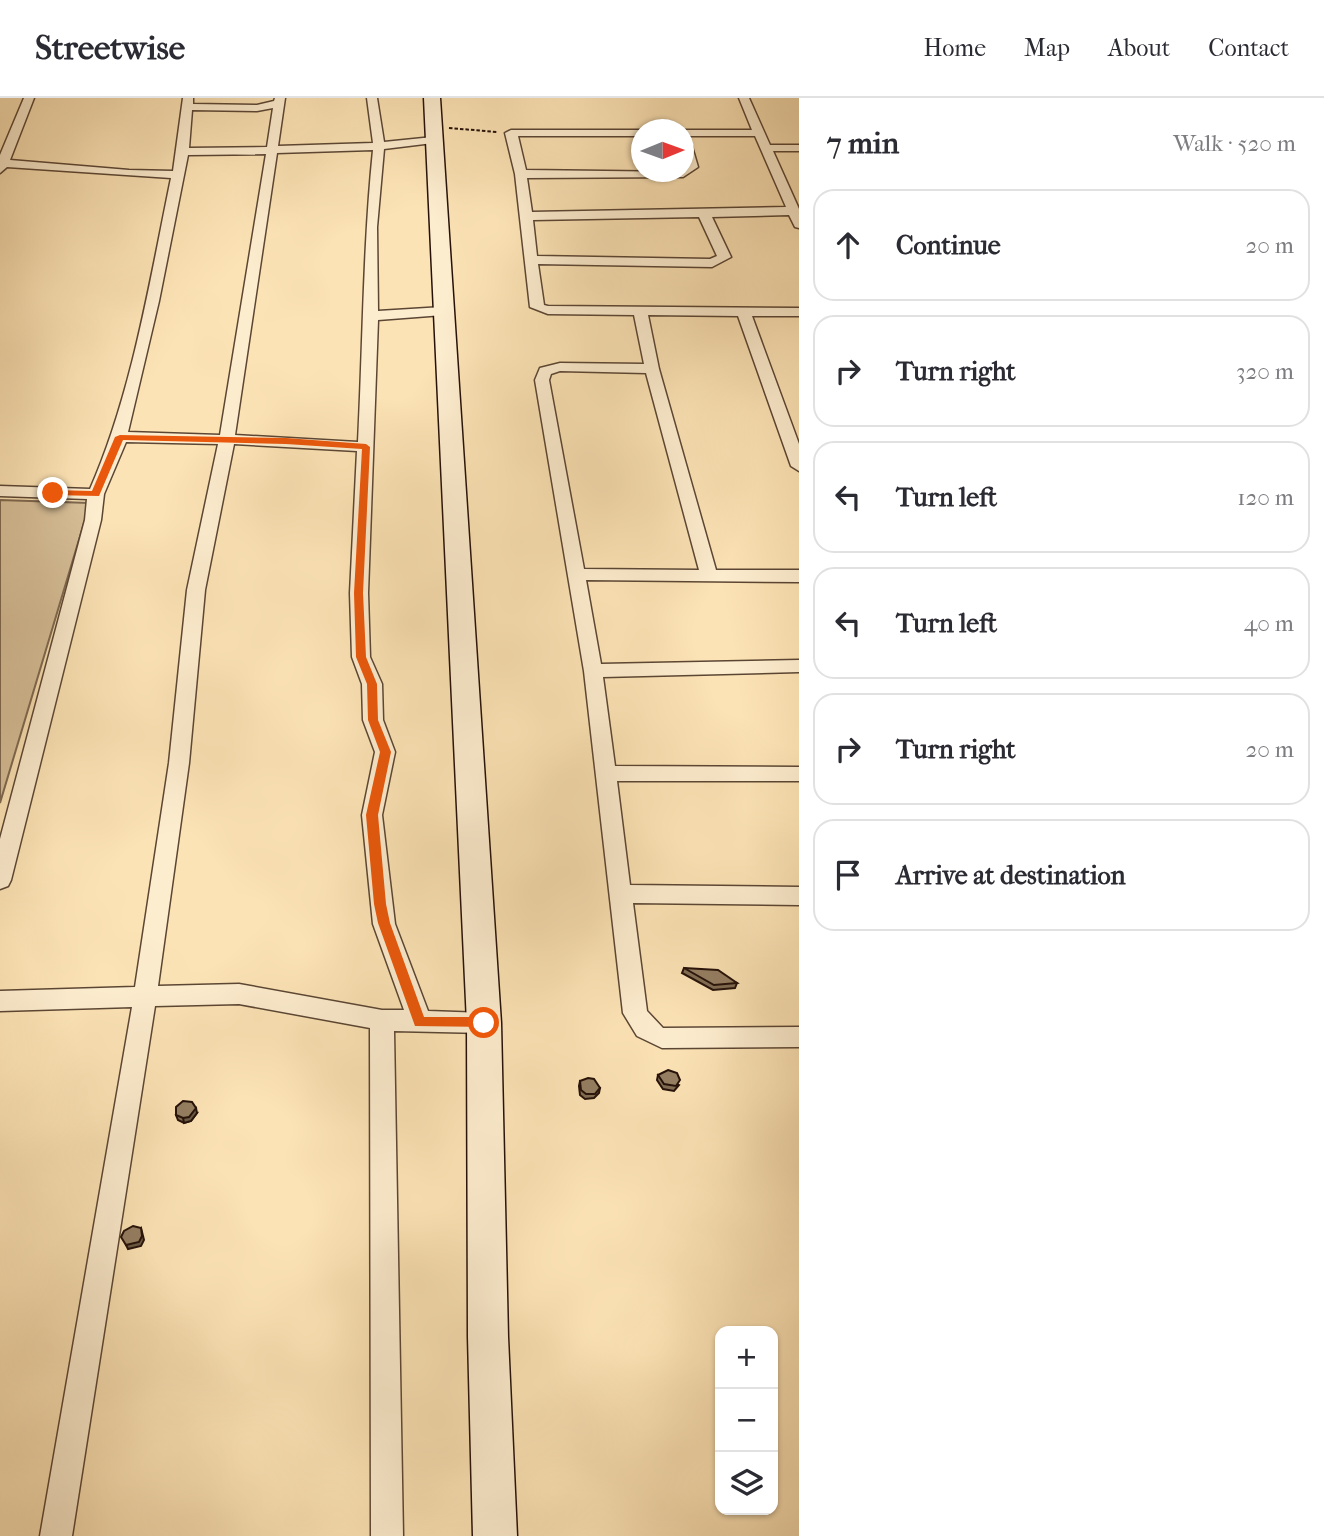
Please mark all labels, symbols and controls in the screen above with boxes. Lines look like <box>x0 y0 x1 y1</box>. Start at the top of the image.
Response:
text: Streetwise <box>35 29 185 68</box>
text: Home <box>924 34 986 62</box>
text: Map <box>1024 34 1070 62</box>
text: About <box>1108 34 1170 62</box>
text: Contact <box>1208 34 1289 62</box>
north arrow <box>631 119 694 182</box>
text: 7 min <box>827 126 899 161</box>
text: Walk · 520 m <box>1173 130 1296 157</box>
icon: ahead <box>829 226 867 264</box>
text: Continue <box>896 230 1001 261</box>
text: 20 m <box>1245 232 1294 259</box>
icon: right <box>829 352 867 390</box>
text: Turn right <box>896 356 1016 387</box>
text: 320 m <box>1236 358 1294 385</box>
route end <box>37 477 68 508</box>
icon: left <box>829 478 867 516</box>
text: Turn left <box>896 482 997 513</box>
text: 120 m <box>1237 484 1294 511</box>
icon: left <box>829 604 867 642</box>
text: Turn left <box>896 608 997 639</box>
text: 40 m <box>1244 610 1294 637</box>
icon: right <box>829 730 867 768</box>
text: Turn right <box>896 734 1016 765</box>
text: 20 m <box>1245 736 1294 763</box>
icon: arrive <box>829 856 867 894</box>
text: Arrive at destination <box>896 860 1126 891</box>
route start <box>468 1007 499 1038</box>
map controls <box>715 1326 778 1515</box>
button: + <box>715 1326 778 1389</box>
button: − <box>715 1389 778 1452</box>
button: layers <box>715 1452 778 1515</box>

